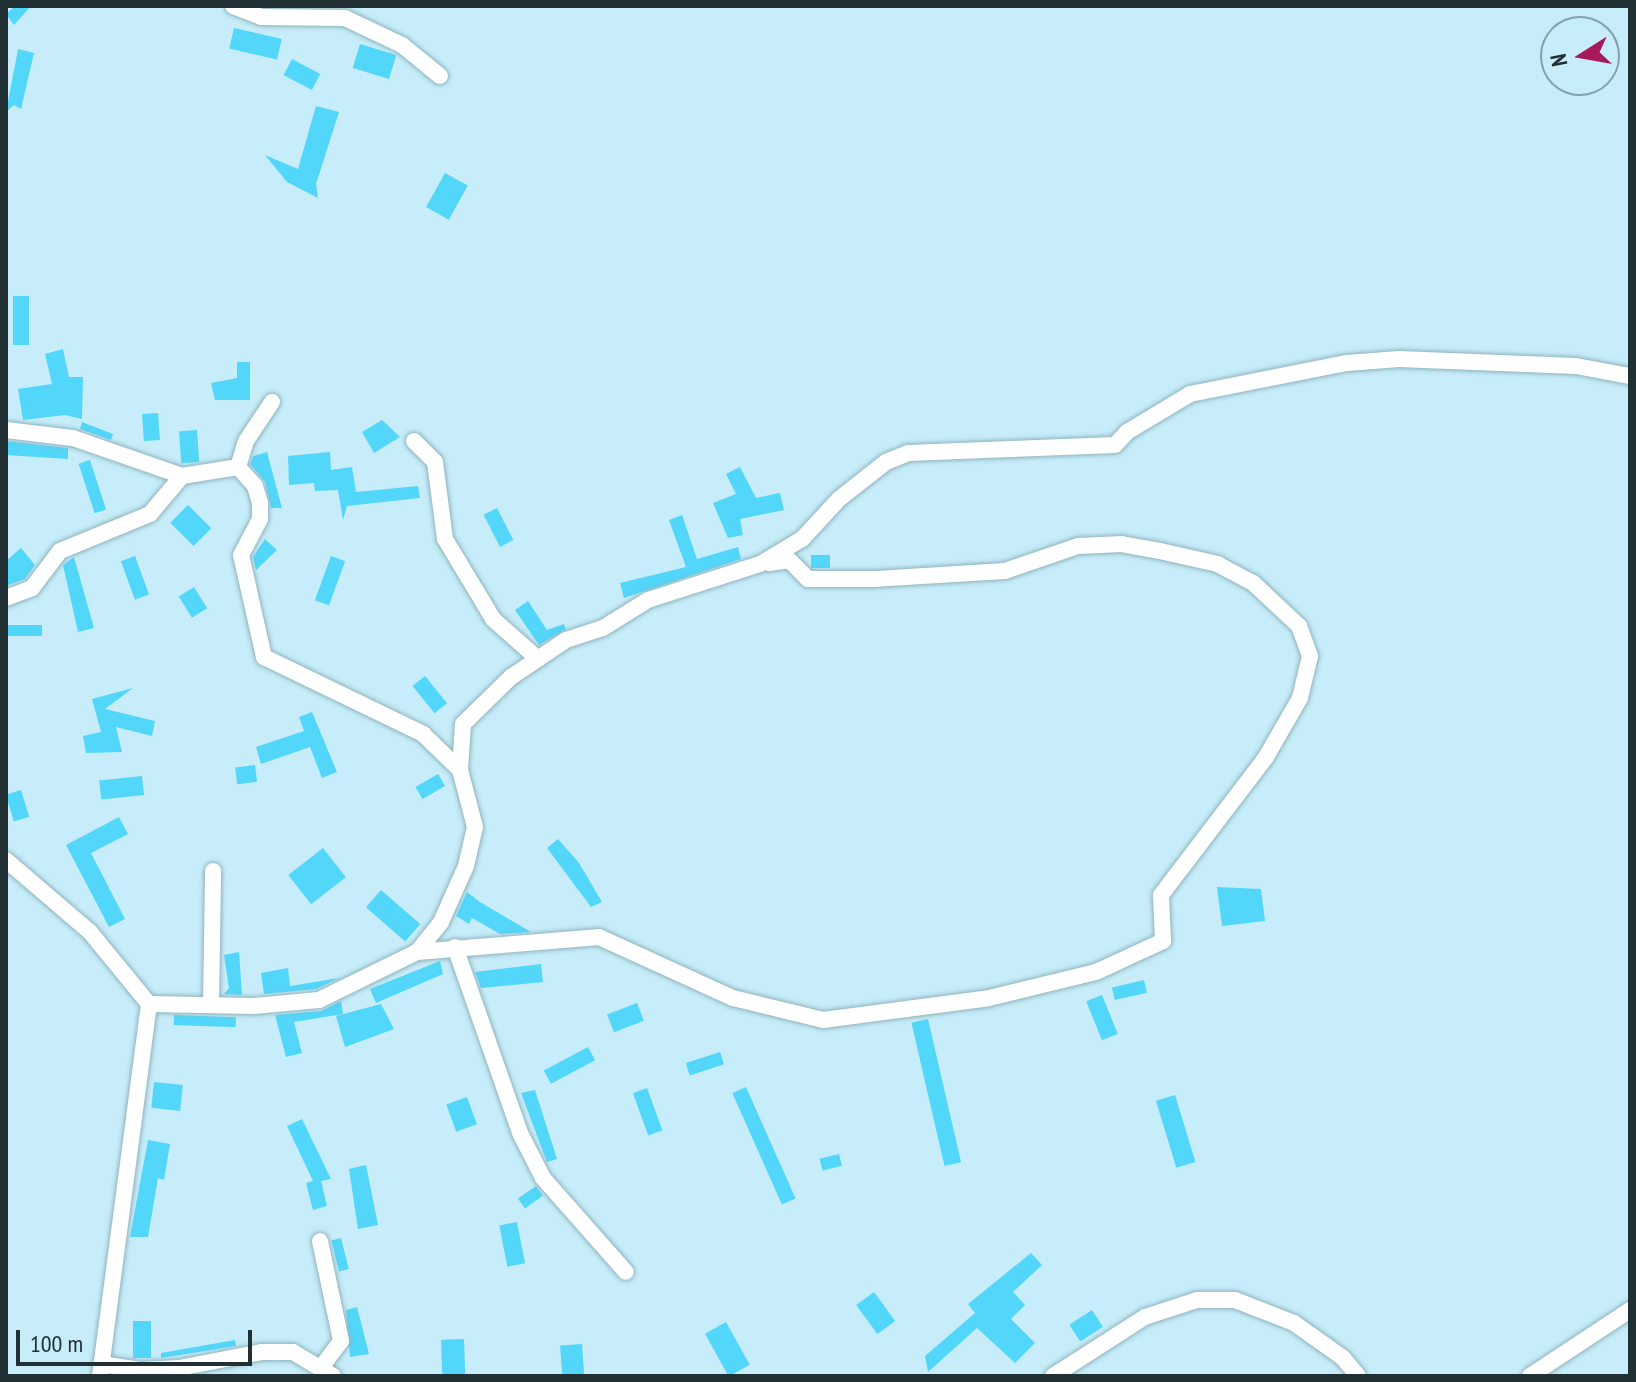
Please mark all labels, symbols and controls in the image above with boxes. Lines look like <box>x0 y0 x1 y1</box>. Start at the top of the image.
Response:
north arrow <box>1540 16 1620 96</box>
text: N <box>1544 52 1573 69</box>
scale bar <box>20 1314 256 1364</box>
text: 100 m <box>30 1328 83 1359</box>

